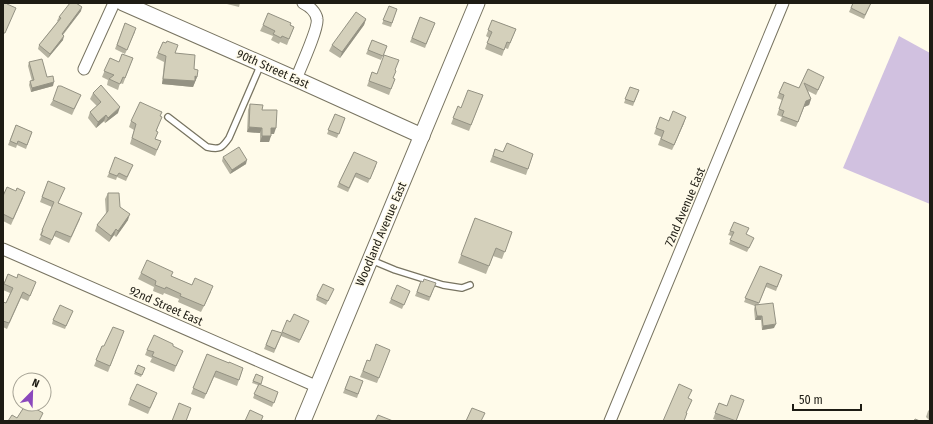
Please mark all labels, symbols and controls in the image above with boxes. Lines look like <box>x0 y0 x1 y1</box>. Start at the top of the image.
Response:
street label: 90th Street East <box>235 47 311 91</box>
street label: 72nd Avenue East <box>662 165 708 249</box>
street label: Woodland Avenue East <box>353 180 409 288</box>
street label: 92nd Street East <box>127 284 205 329</box>
north arrow <box>12 372 52 412</box>
text: N <box>30 376 41 391</box>
scale bar <box>793 386 861 412</box>
text: 50 m <box>799 393 823 407</box>

